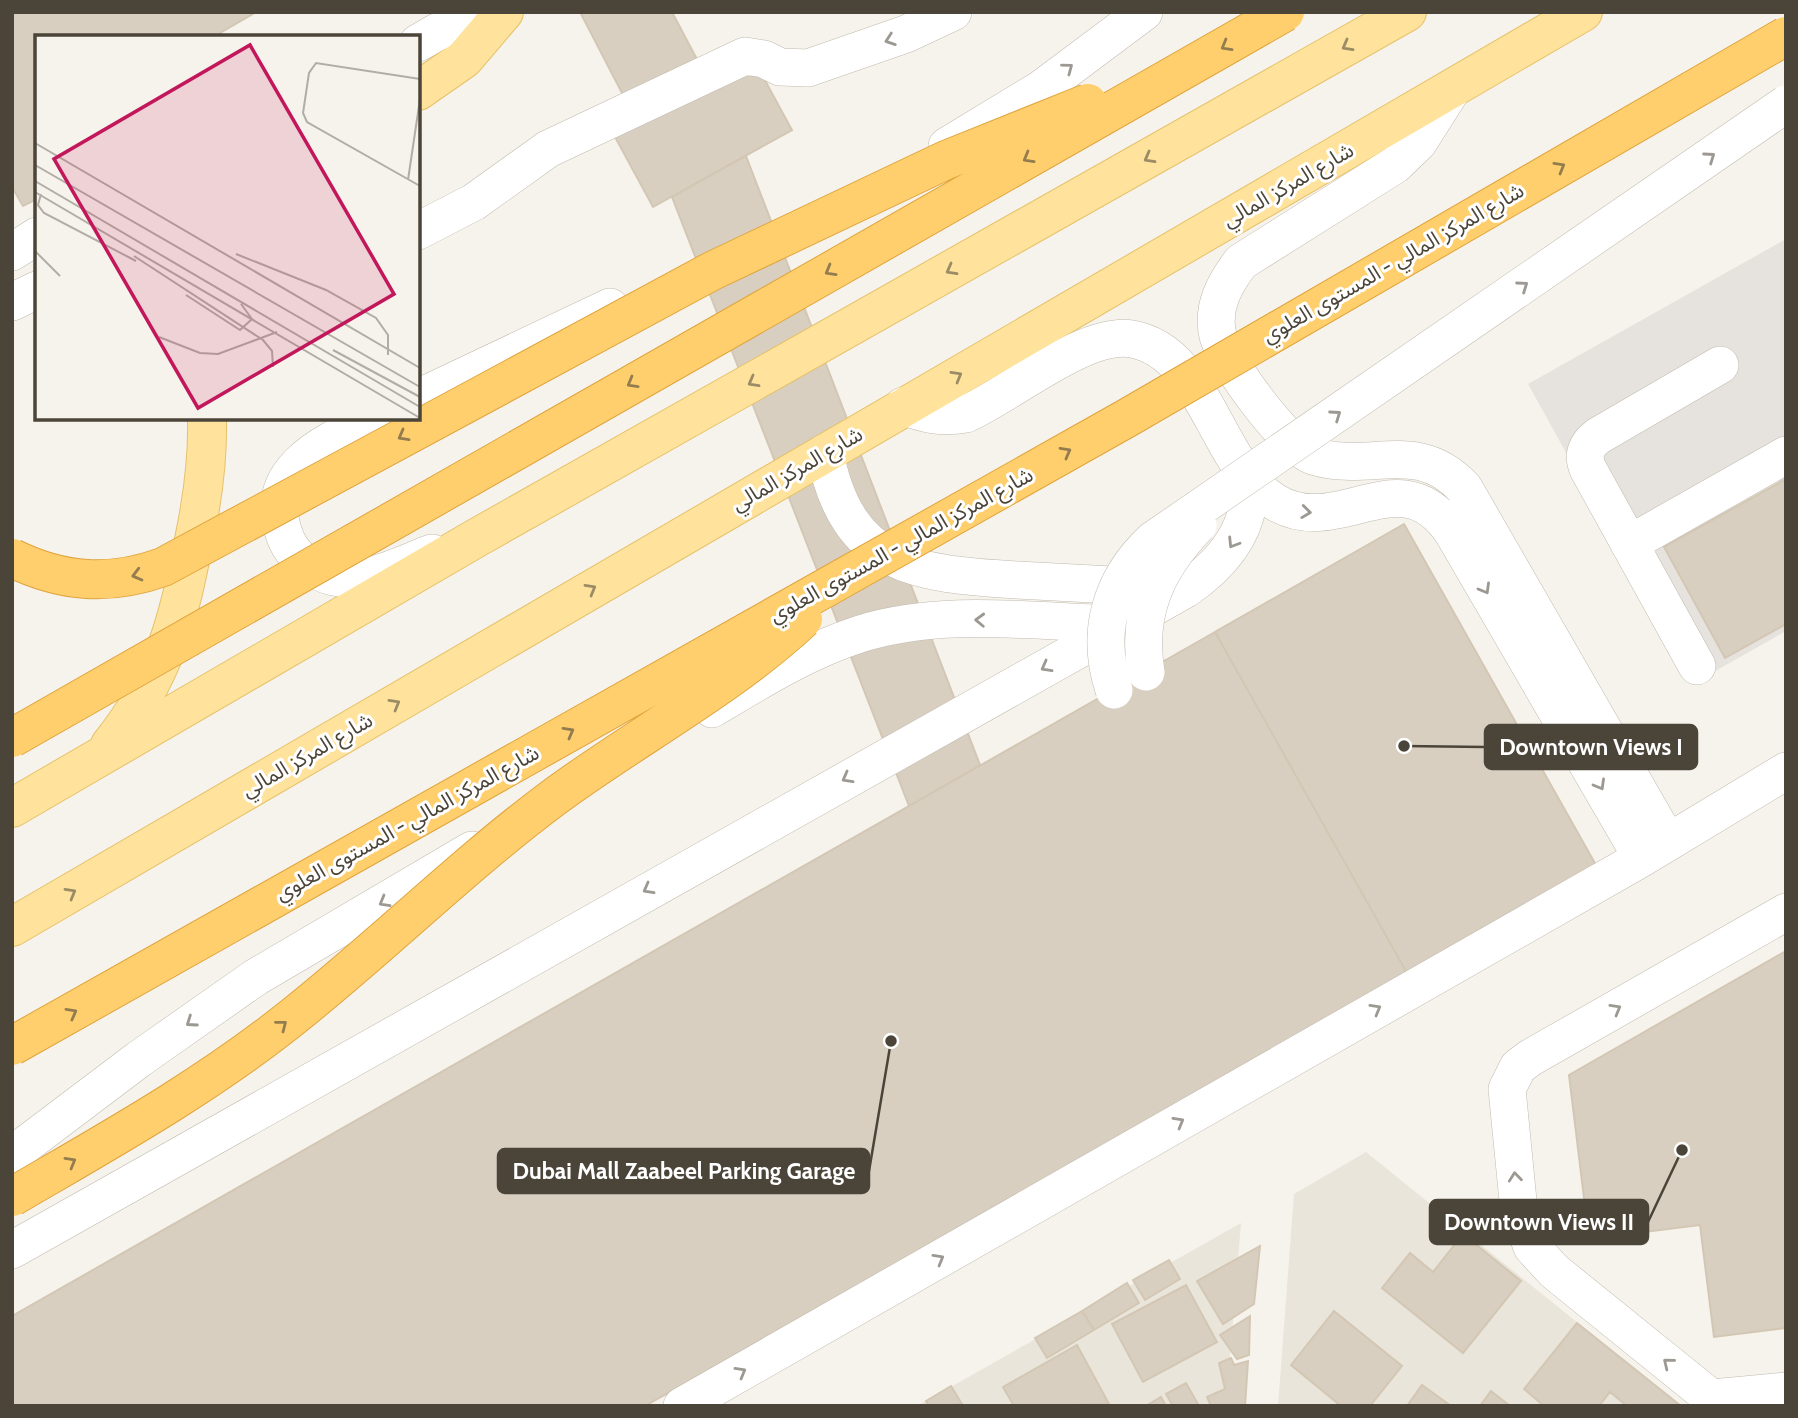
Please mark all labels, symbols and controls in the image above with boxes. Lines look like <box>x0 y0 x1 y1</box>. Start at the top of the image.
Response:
one-way arrow <box>885 32 897 46</box>
inset map <box>35 35 420 420</box>
one-way arrow <box>1220 38 1233 51</box>
one-way arrow <box>1342 38 1355 51</box>
one-way arrow <box>1060 64 1073 77</box>
street label: شارع المركز المالي <box>1218 137 1360 236</box>
one-way arrow <box>1023 150 1035 163</box>
one-way arrow <box>1144 150 1157 163</box>
one-way arrow <box>1702 152 1715 165</box>
one-way arrow <box>1552 162 1565 175</box>
street label: شارع المركز المالي - المستوى العلوي <box>1258 177 1530 351</box>
one-way arrow <box>946 262 958 275</box>
one-way arrow <box>825 263 837 276</box>
one-way arrow <box>1515 282 1528 294</box>
one-way arrow <box>949 371 962 384</box>
one-way arrow <box>748 374 760 387</box>
one-way arrow <box>627 375 640 388</box>
one-way arrow <box>1328 411 1341 423</box>
street label: شارع المركز المالي <box>727 421 869 520</box>
one-way arrow <box>398 428 410 441</box>
one-way arrow <box>1058 447 1071 460</box>
street label: شارع المركز المالي - المستوى العلوي <box>764 461 1039 631</box>
one-way arrow <box>1300 504 1312 519</box>
one-way arrow <box>1229 535 1242 548</box>
one-way arrow <box>131 567 143 581</box>
one-way arrow <box>1477 581 1490 594</box>
one-way arrow <box>584 585 597 598</box>
one-way arrow <box>974 612 985 627</box>
one-way arrow <box>1040 659 1053 672</box>
one-way arrow <box>387 699 400 712</box>
street label: شارع المركز المالي <box>237 707 379 806</box>
callout: Downtown Views I <box>1485 725 1697 769</box>
one-way arrow <box>561 727 574 740</box>
text: Downtown Views I <box>1499 733 1683 761</box>
street label: شارع المركز المالي - المستوى العلوي <box>270 739 545 909</box>
one-way arrow <box>842 770 854 783</box>
one-way arrow <box>1592 778 1605 791</box>
one-way arrow <box>643 881 656 894</box>
one-way arrow <box>64 888 77 901</box>
one-way arrow <box>378 894 391 907</box>
one-way arrow <box>1369 1004 1382 1017</box>
one-way arrow <box>1609 1004 1622 1017</box>
one-way arrow <box>64 1008 77 1021</box>
one-way arrow <box>186 1014 199 1026</box>
one-way arrow <box>275 1021 287 1034</box>
one-way arrow <box>1171 1117 1184 1130</box>
callout: Dubai Mall Zaabeel Parking Garage <box>498 1149 869 1193</box>
one-way arrow <box>64 1157 77 1170</box>
text: Dubai Mall Zaabeel Parking Garage <box>513 1157 856 1185</box>
one-way arrow <box>1508 1171 1523 1182</box>
callout: Downtown Views II <box>1430 1200 1648 1244</box>
text: Downtown Views II <box>1444 1208 1634 1236</box>
one-way arrow <box>931 1254 944 1267</box>
one-way arrow <box>1663 1359 1676 1371</box>
one-way arrow <box>734 1367 747 1380</box>

